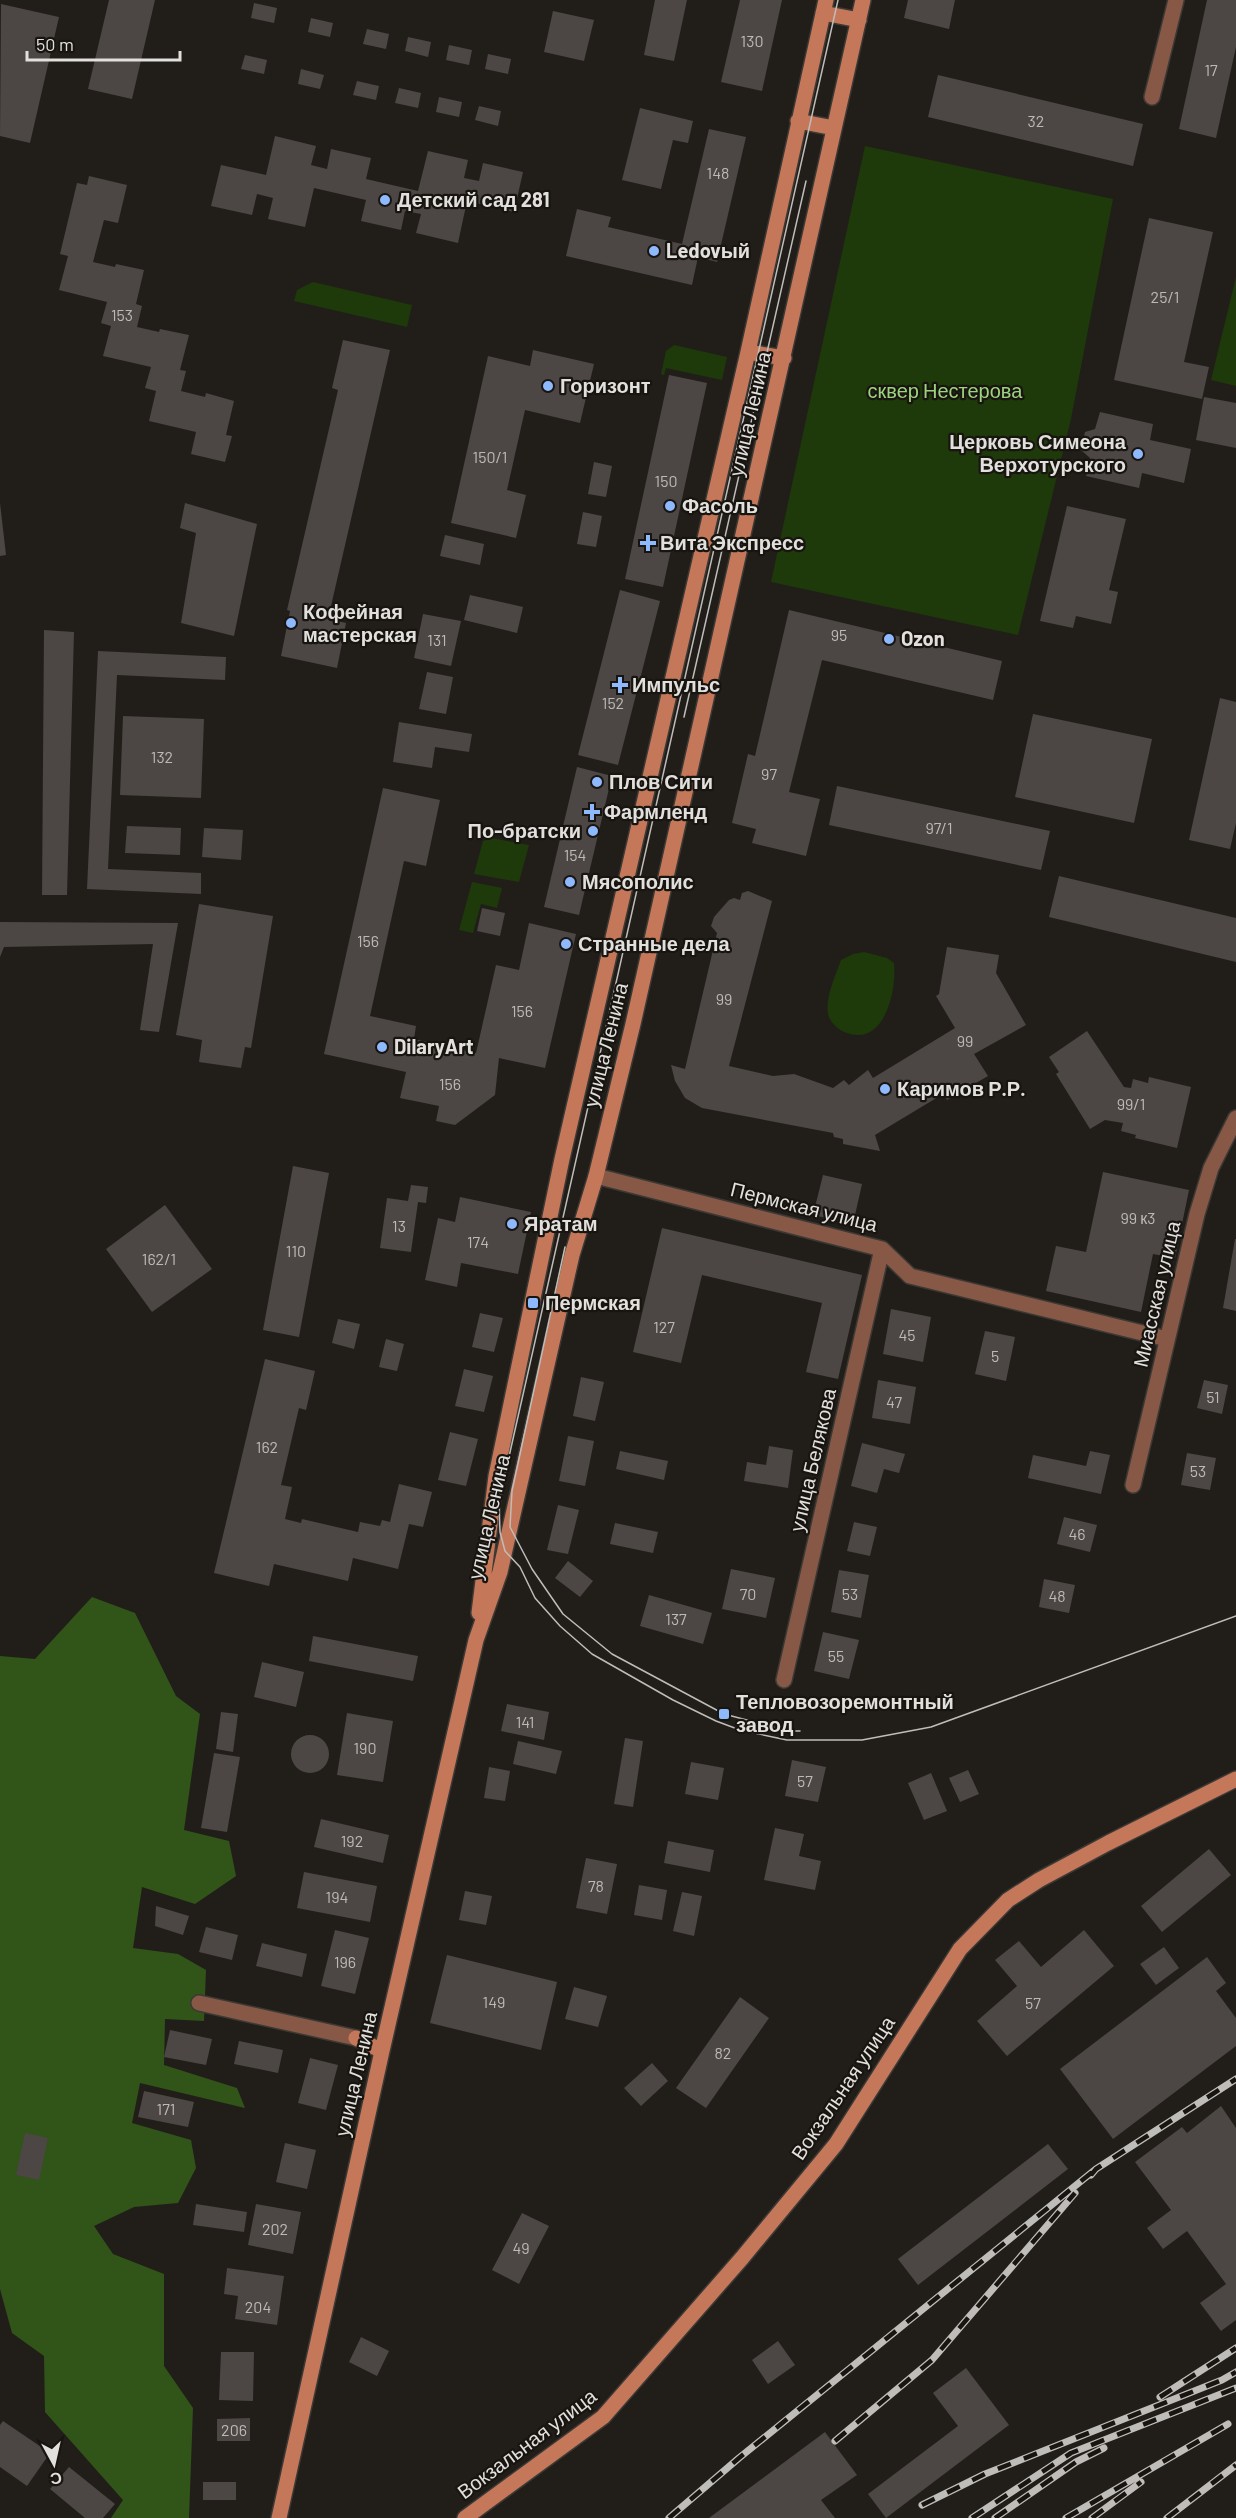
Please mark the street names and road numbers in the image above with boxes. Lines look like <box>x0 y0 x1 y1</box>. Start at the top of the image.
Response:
street label: улица Ленина <box>723 348 775 479</box>
street label: улица Ленина <box>578 979 632 1110</box>
street label: Пермская улица <box>728 1176 881 1236</box>
street label: Миасская улица <box>1128 1218 1185 1369</box>
street label: улица Белякова <box>784 1385 840 1534</box>
street label: улица Ленина <box>462 1451 514 1582</box>
street label: улица Ленина <box>329 2008 381 2139</box>
street label: Вокзальная улица <box>785 2010 900 2164</box>
street label: Вокзальная улица <box>452 2383 601 2503</box>

